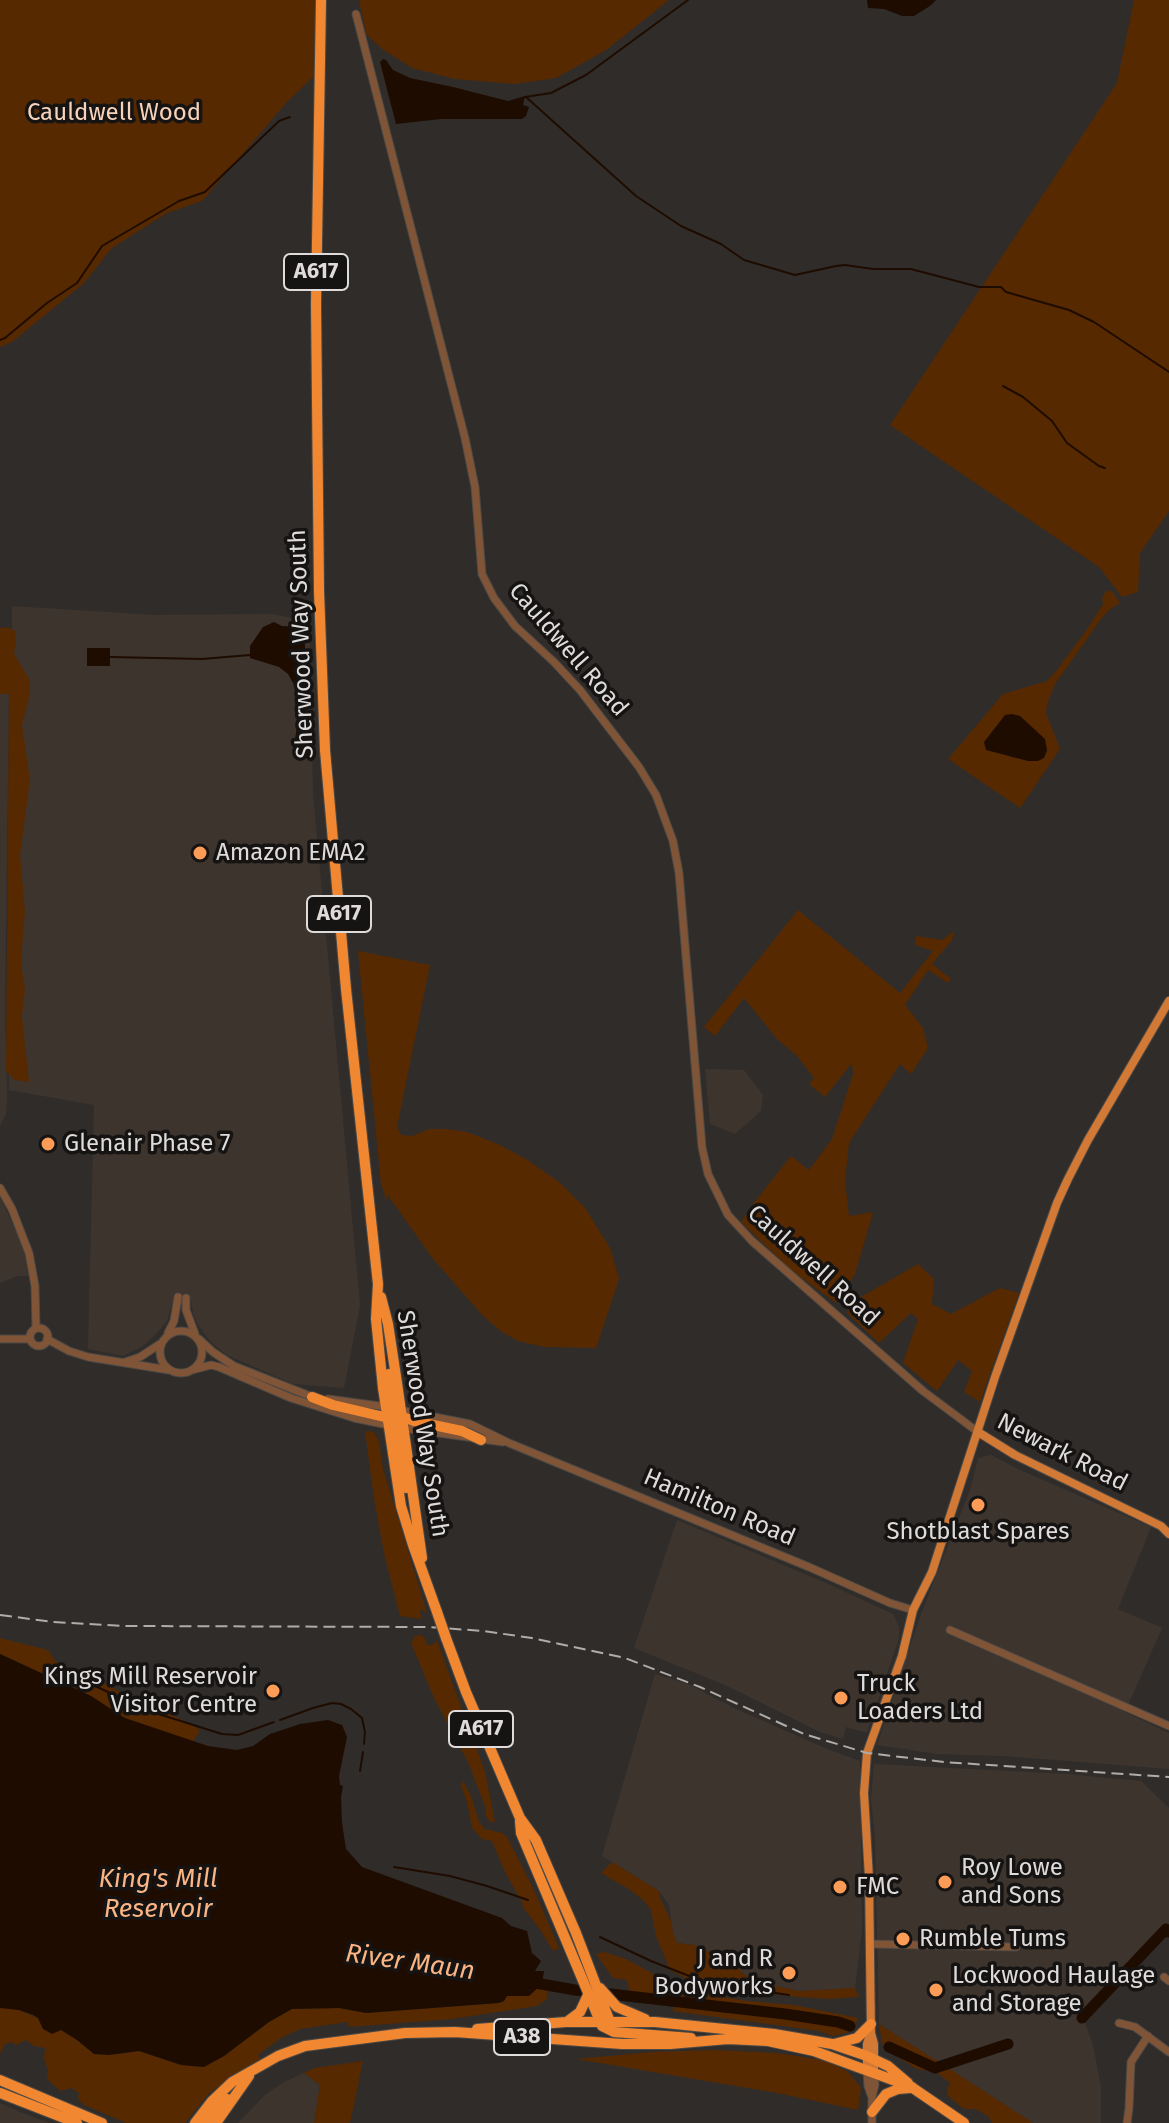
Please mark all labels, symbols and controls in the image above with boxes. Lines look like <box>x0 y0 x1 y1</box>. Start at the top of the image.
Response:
park label: Cauldwell Wood <box>27 99 201 127</box>
road number: A617 <box>284 254 348 290</box>
street label: Sherwood Way South <box>284 529 320 759</box>
street label: Cauldwell Road <box>502 577 634 723</box>
place label: Amazon EMA2 <box>216 839 366 867</box>
marker: Amazon EMA2 <box>191 844 209 862</box>
road number: A617 <box>307 896 371 932</box>
place label: Glenair Phase 7 <box>64 1130 230 1158</box>
marker: Glenair Phase 7 <box>39 1135 57 1153</box>
street label: Cauldwell Road <box>741 1199 885 1333</box>
street label: Sherwood Way South <box>390 1309 454 1539</box>
street label: Newark Road <box>992 1408 1132 1498</box>
street label: Hamilton Road <box>639 1463 799 1553</box>
marker: Shotblast Spares <box>969 1496 987 1514</box>
place label: Shotblast Spares <box>886 1518 1070 1546</box>
place label: Kings Mill Reservoir Visitor Centre <box>44 1663 257 1719</box>
place label: Truck Loaders Ltd <box>857 1670 983 1726</box>
marker: Kings Mill Reservoir Visitor Centre <box>264 1682 282 1700</box>
marker: Truck Loaders Ltd <box>832 1689 850 1707</box>
road number: A617 <box>449 1711 513 1747</box>
place label: Roy Lowe and Sons <box>961 1854 1063 1910</box>
water label: King's Mill Reservoir <box>99 1864 217 1926</box>
place label: FMC <box>856 1873 899 1901</box>
marker: Roy Lowe and Sons <box>936 1873 954 1891</box>
marker: FMC <box>831 1878 849 1896</box>
place label: Rumble Tums <box>919 1925 1066 1953</box>
marker: Rumble Tums <box>894 1930 912 1948</box>
water label: River Maun <box>343 1938 477 1988</box>
place label: J and R Bodyworks <box>654 1945 773 2001</box>
place label: Lockwood Haulage and Storage <box>952 1962 1155 2018</box>
marker: J and R Bodyworks <box>780 1964 798 1982</box>
marker: Lockwood Haulage and Storage <box>927 1981 945 1999</box>
road number: A38 <box>494 2019 550 2055</box>

